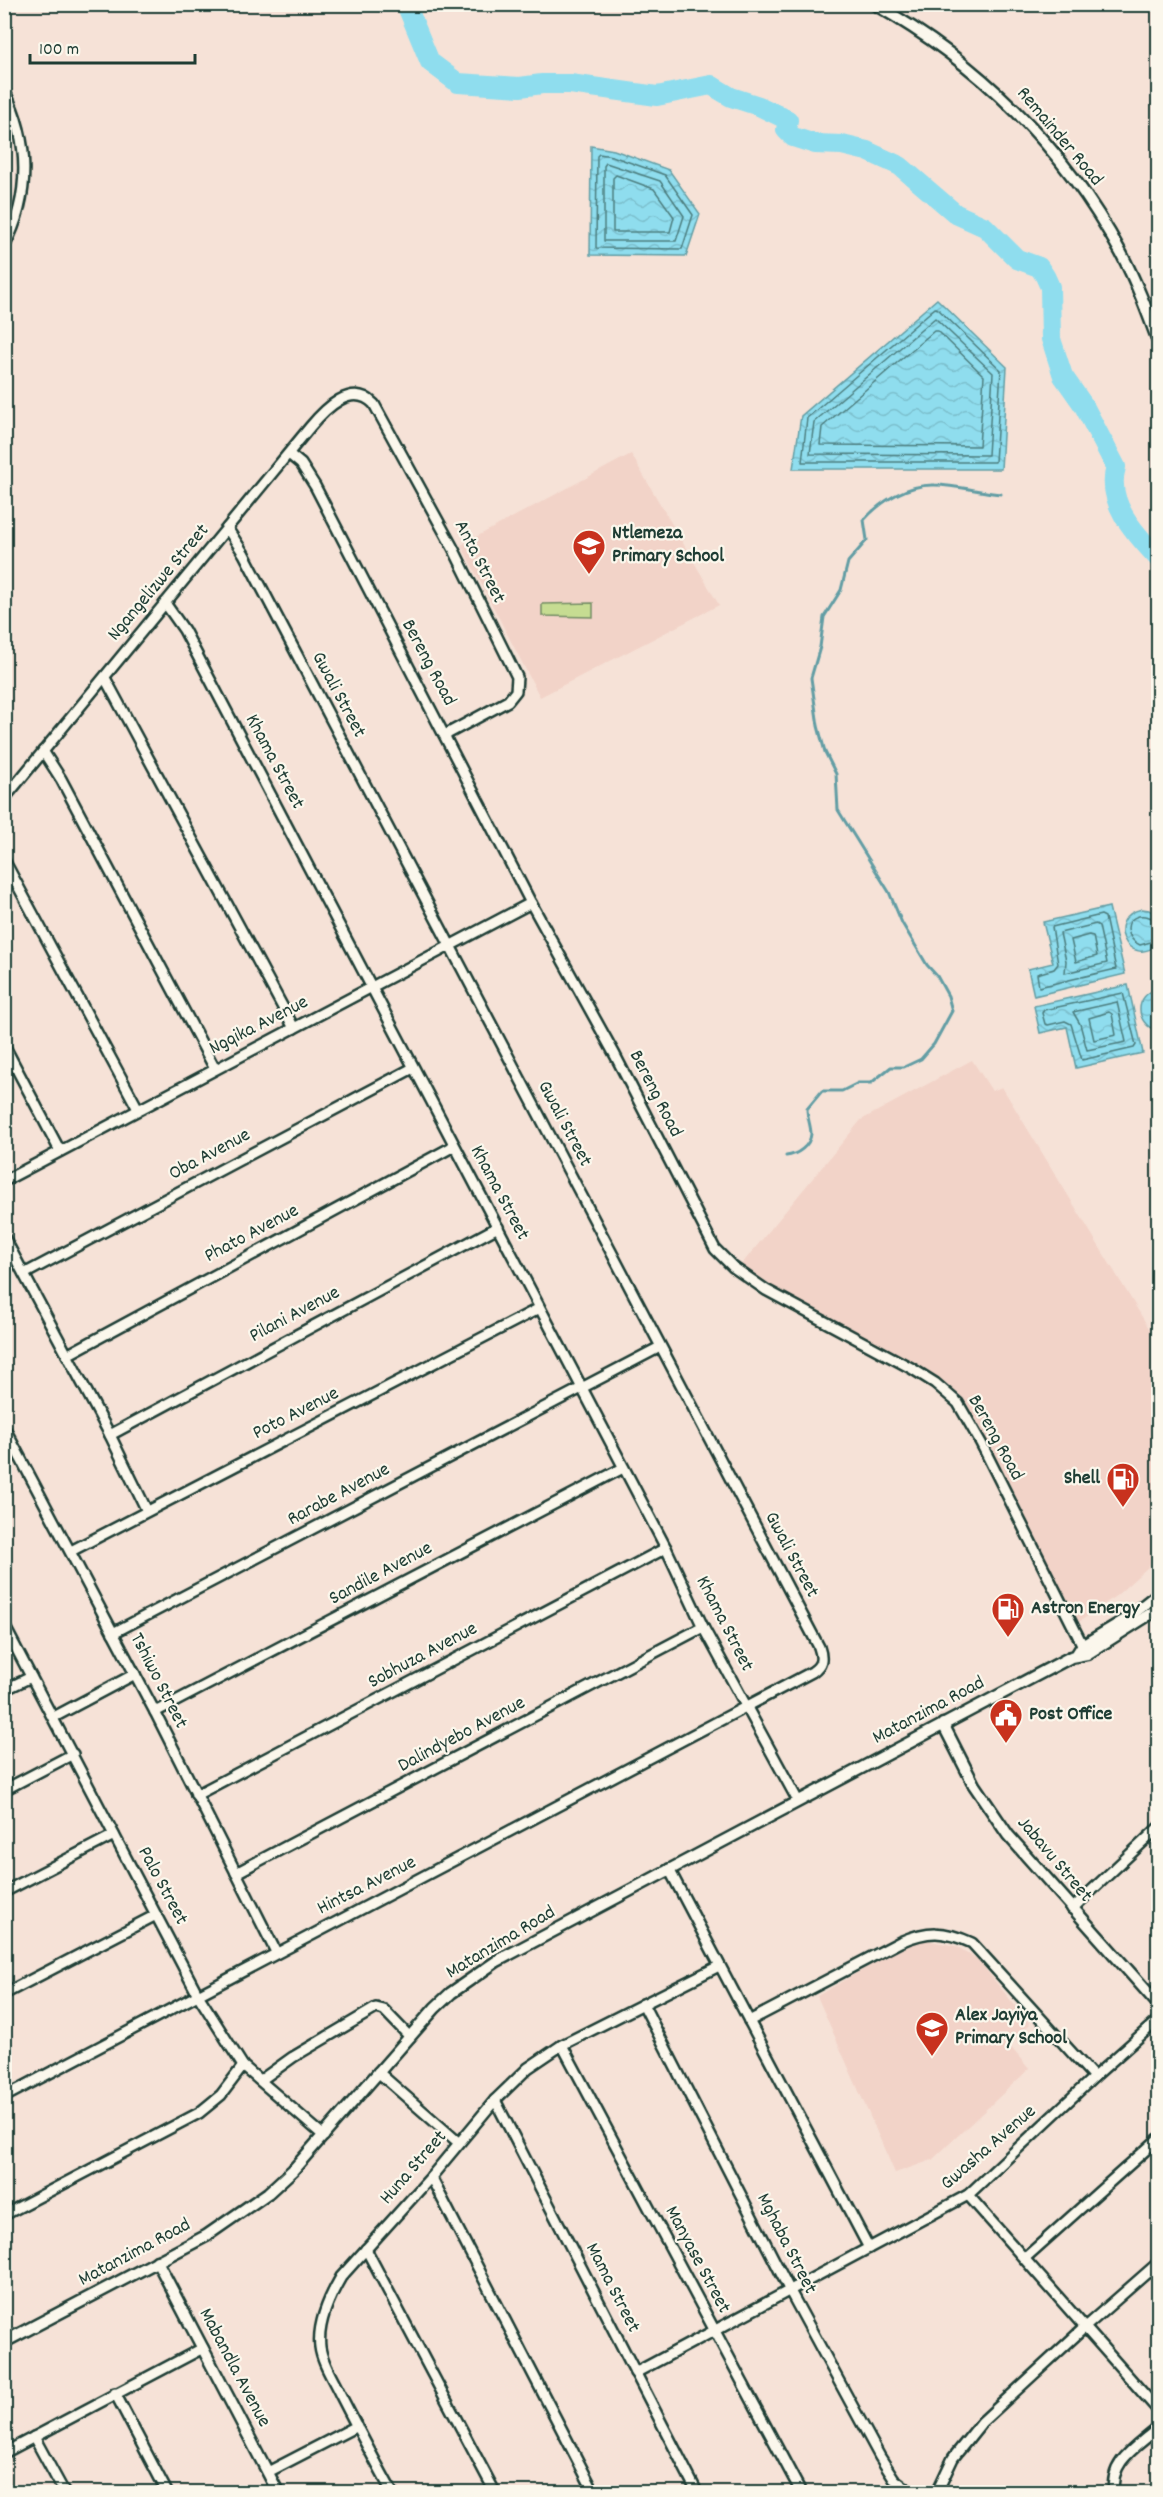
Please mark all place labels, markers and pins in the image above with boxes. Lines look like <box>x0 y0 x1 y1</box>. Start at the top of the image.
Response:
place label: Ntlemeza Primary School <box>612 520 724 571</box>
school or university icon: Ntlemeza Primary School <box>571 528 607 575</box>
fuel station icon: Shell <box>1105 1461 1141 1508</box>
place label: Shell <box>1064 1465 1100 1493</box>
fuel station icon: Astron Energy <box>990 1591 1026 1638</box>
place label: Astron Energy <box>1031 1595 1140 1623</box>
public building icon: Post Office <box>988 1697 1024 1744</box>
place label: Post Office <box>1029 1701 1113 1729</box>
place label: Alex Jayiya Primary School <box>955 2002 1067 2053</box>
school or university icon: Alex Jayiya Primary School <box>914 2010 950 2057</box>

